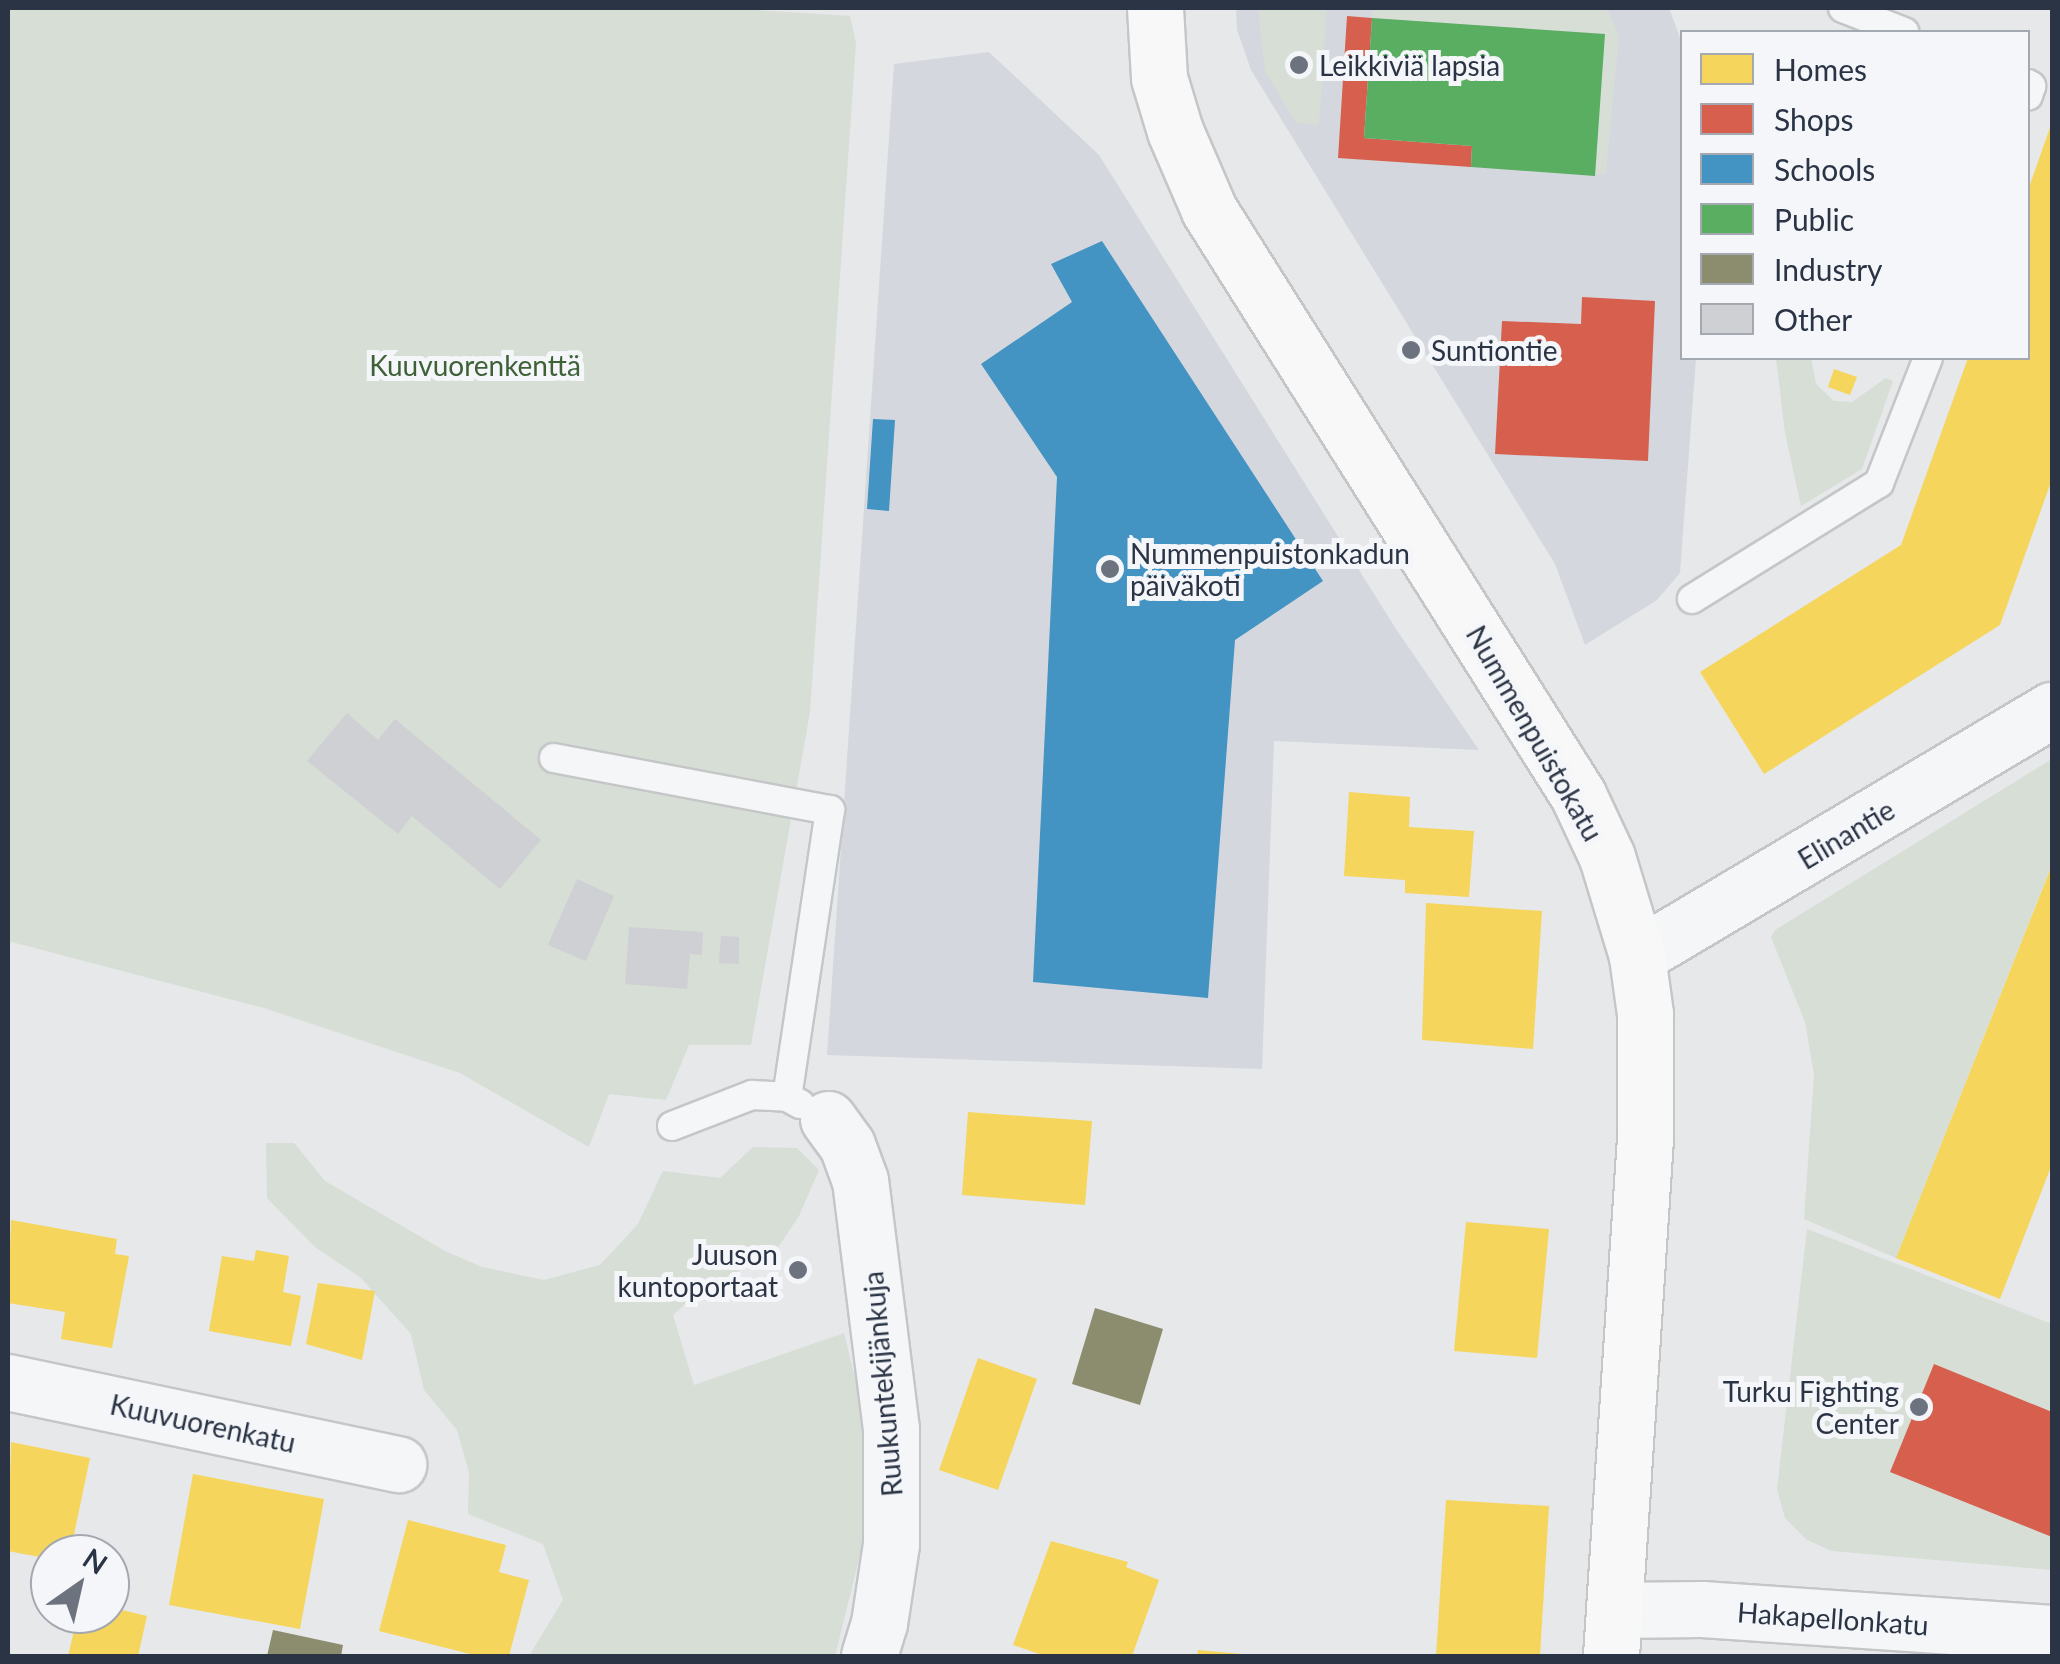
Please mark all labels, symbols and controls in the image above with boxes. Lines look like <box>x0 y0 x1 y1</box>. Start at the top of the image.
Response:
legend <box>1680 30 2030 360</box>
place label: Leikkiviä lapsia <box>1319 48 1500 82</box>
text: Homes <box>1774 51 1867 87</box>
marker: Leikkiviä lapsia <box>1288 54 1310 76</box>
text: Shops <box>1774 101 1854 137</box>
text: Schools <box>1774 151 1875 187</box>
text: Public <box>1774 201 1854 237</box>
text: Industry <box>1774 251 1883 287</box>
text: Other <box>1774 301 1852 337</box>
place label: Suntiontie <box>1431 333 1558 367</box>
marker: Suntiontie <box>1400 339 1422 361</box>
park label: Kuuvuorenkenttä <box>369 348 581 382</box>
place label: Nummenpuistonkadun päiväkoti <box>1130 536 1410 602</box>
marker: Nummenpuistonkadun päiväkoti <box>1099 558 1121 580</box>
street label: Nummenpuistokatu <box>1460 619 1610 847</box>
street label: Elinantie <box>1792 792 1900 876</box>
place label: Juuson kuntoportaat <box>617 1237 778 1303</box>
marker: Juuson kuntoportaat <box>787 1259 809 1281</box>
street label: Ruukuntekijänkuja <box>855 1270 909 1498</box>
place label: Turku Fighting Center <box>1723 1374 1899 1440</box>
street label: Kuuvuorenkatu <box>107 1387 299 1459</box>
marker: Turku Fighting Center <box>1908 1396 1930 1418</box>
north arrow <box>30 1534 130 1634</box>
text: N <box>77 1541 114 1581</box>
street label: Hakapellonkatu <box>1736 1595 1930 1641</box>

